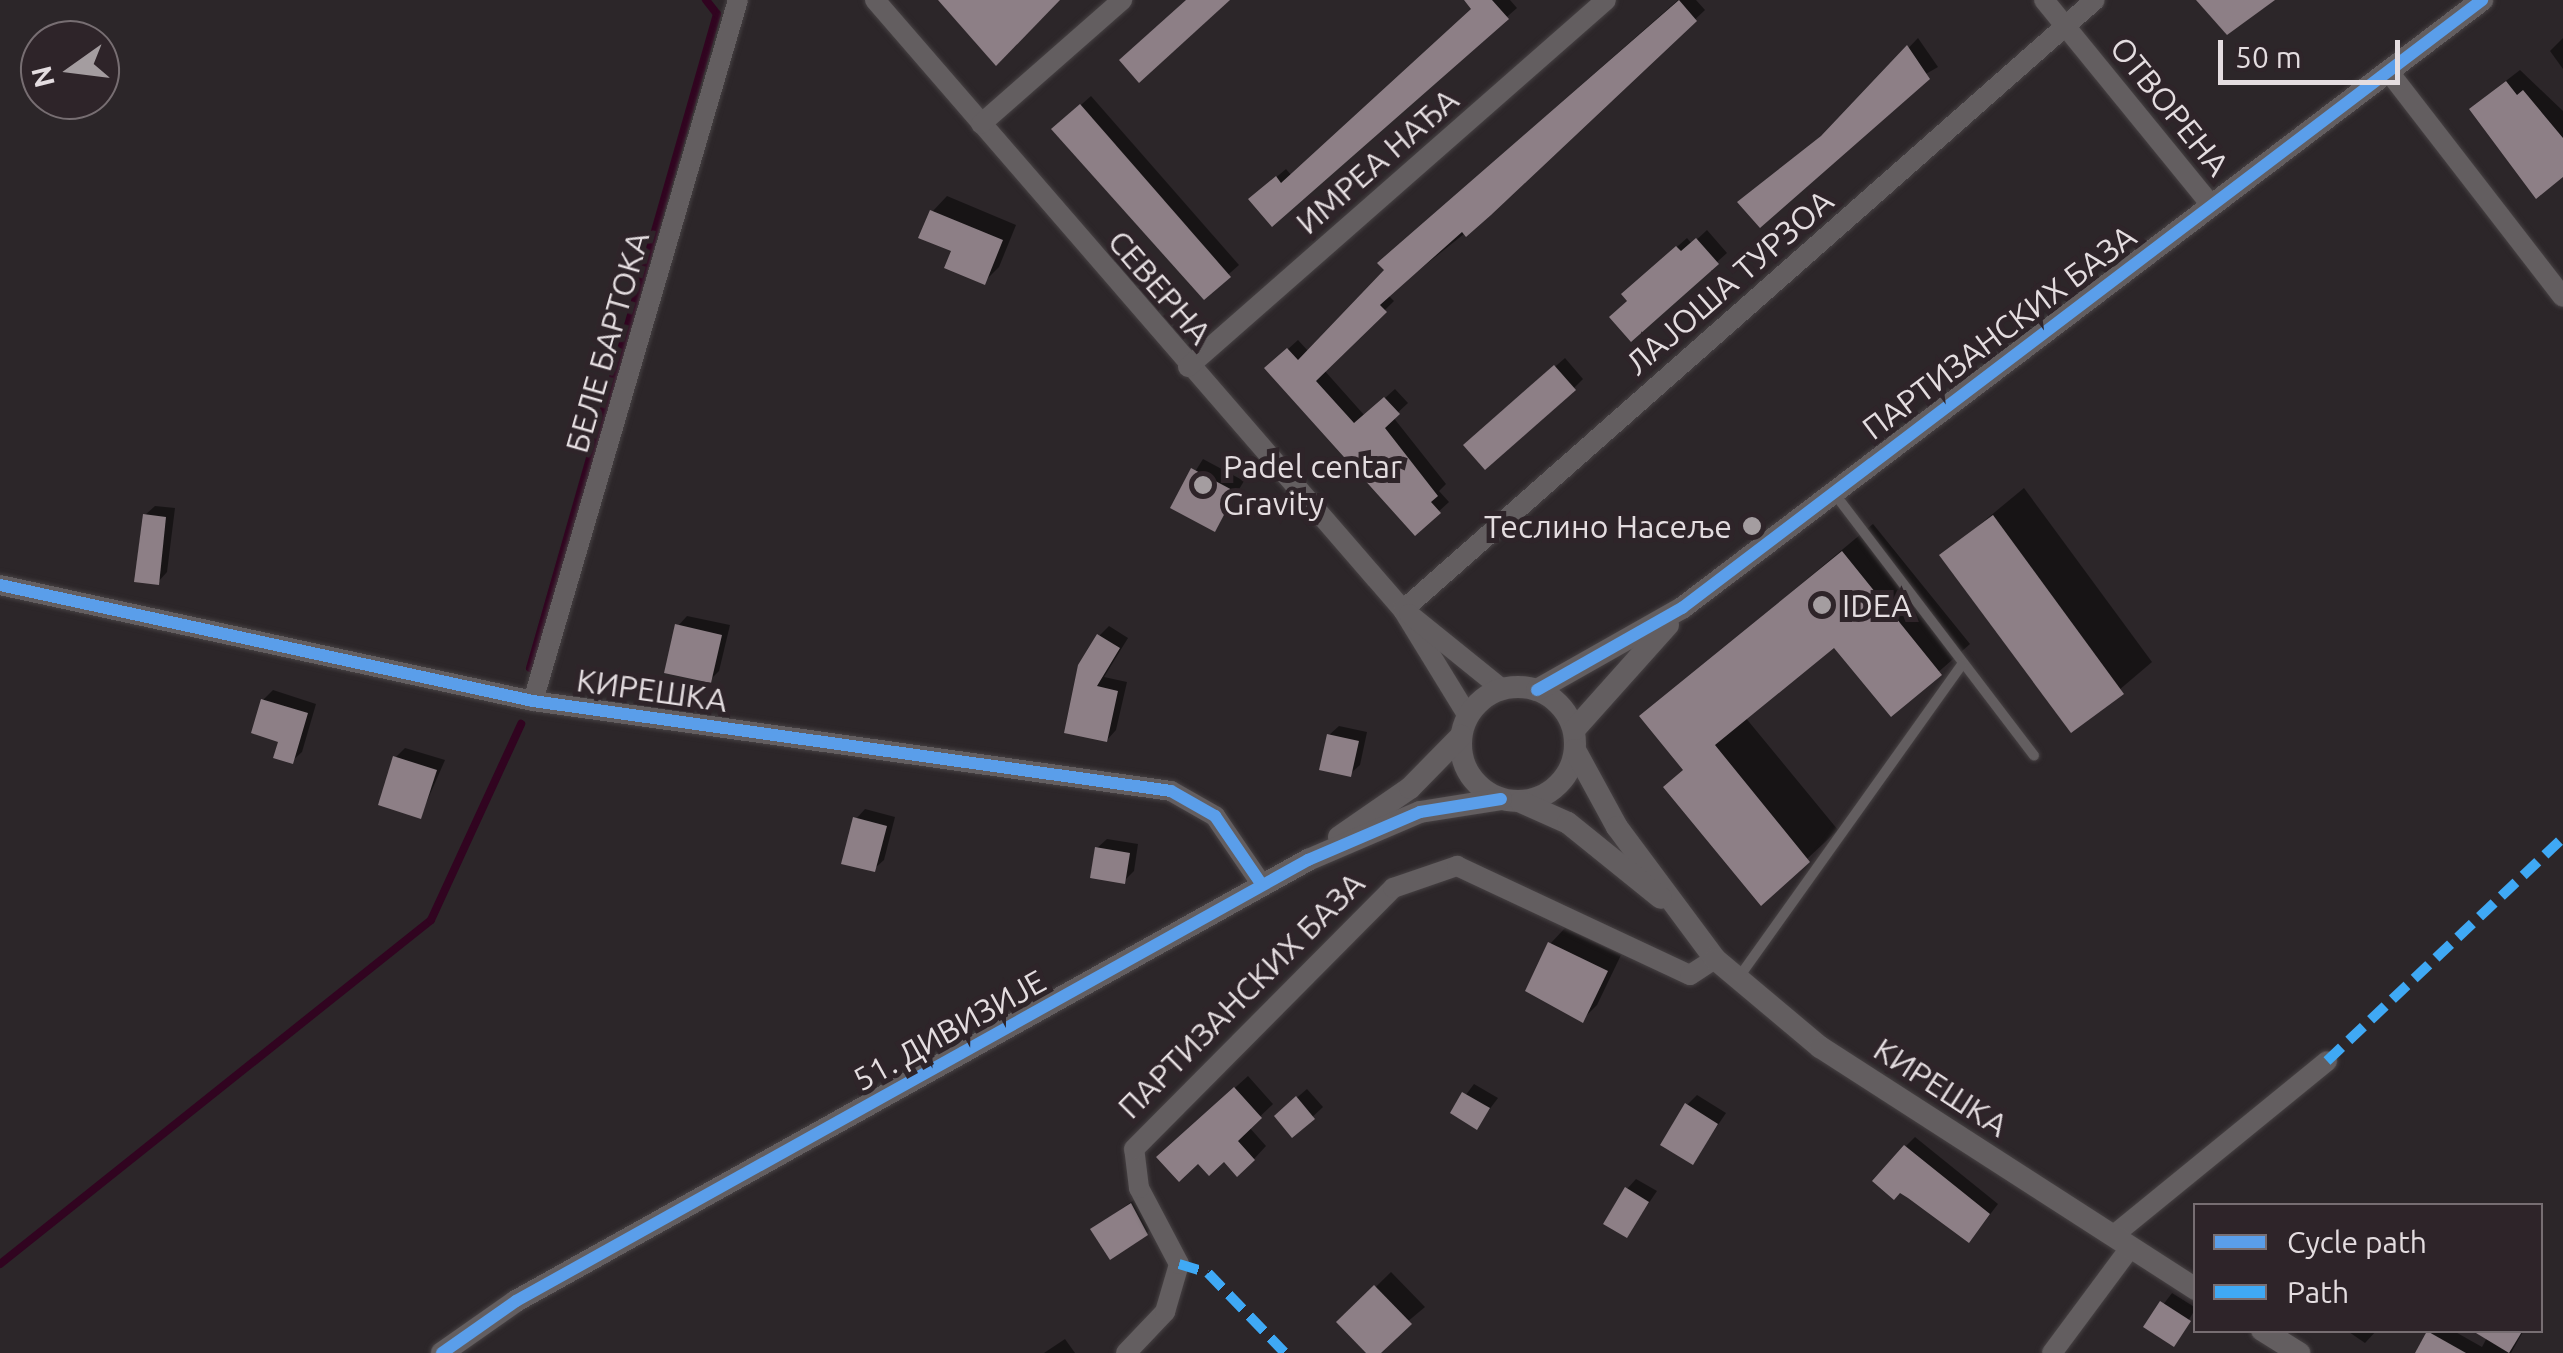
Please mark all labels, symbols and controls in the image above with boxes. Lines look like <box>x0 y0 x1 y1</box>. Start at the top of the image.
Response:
north arrow <box>20 20 120 120</box>
scale bar <box>2223 20 2406 82</box>
street label: ОТВОРЕНА <box>2102 29 2238 183</box>
text: 50 m <box>2235 40 2302 74</box>
text: N <box>25 63 60 91</box>
street label: ИМРЕА НАЂА <box>1288 80 1466 242</box>
street label: ЛАЈОША ТУРЗОА <box>1617 181 1841 383</box>
street label: ПАРТИЗАНСКИХ БАЗА <box>1855 217 2143 447</box>
street label: СЕВЕРНА <box>1100 222 1220 352</box>
street label: БЕЛЕ БАРТОКА <box>557 227 657 457</box>
place label: Padel centar Gravity <box>1223 448 1402 523</box>
marker: Padel centar Gravity <box>1192 474 1214 496</box>
place label: Теслино Насеље <box>1484 507 1732 545</box>
marker: Теслино Насеље <box>1741 515 1763 537</box>
place label: IDEA <box>1842 586 1912 624</box>
marker: IDEA <box>1811 594 1833 616</box>
street label: КИРЕШКА <box>574 660 730 720</box>
street label: ПАРТИЗАНСКИХ БАЗА <box>1110 864 1372 1126</box>
street label: 51. ДИВИЗИЈЕ <box>846 961 1052 1099</box>
street label: КИРЕШКА <box>1867 1030 2015 1144</box>
legend <box>2193 1203 2543 1333</box>
text: Cycle path <box>2287 1225 2427 1259</box>
text: Path <box>2287 1275 2349 1309</box>

